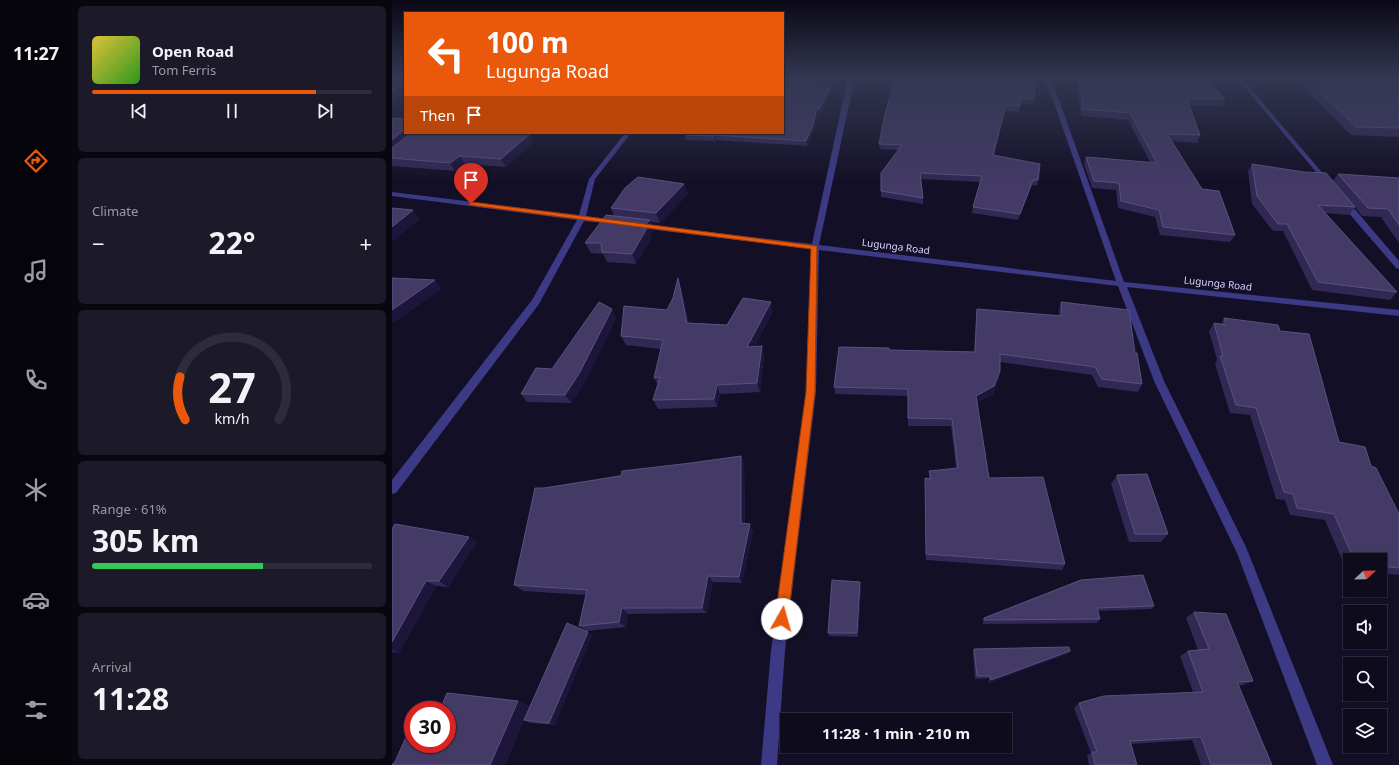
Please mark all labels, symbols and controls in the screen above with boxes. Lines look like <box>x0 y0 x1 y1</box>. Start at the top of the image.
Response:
text: 100 m <box>486 23 569 61</box>
icon: left <box>420 28 472 80</box>
text: 11:27 <box>13 41 59 65</box>
text: Open Road <box>152 41 234 61</box>
text: Lugunga Road <box>486 59 609 83</box>
text: Tom Ferris <box>152 61 216 79</box>
icon: previous <box>128 100 150 122</box>
icon: pause <box>221 100 243 122</box>
icon: next <box>314 100 336 122</box>
icon: arrive <box>463 104 485 126</box>
text: Then <box>420 105 455 125</box>
icon: directions <box>22 147 50 175</box>
pin <box>454 163 488 204</box>
icon: arrive <box>460 169 482 191</box>
text: Climate <box>92 202 138 220</box>
text: 22° <box>208 222 256 263</box>
text: − <box>92 228 105 258</box>
text: + <box>359 228 372 258</box>
street label: Lugunga Road <box>861 235 931 257</box>
icon: music <box>22 257 50 285</box>
street label: Lugunga Road <box>1183 272 1253 294</box>
text: 27 <box>208 359 256 415</box>
icon: phone <box>22 366 50 394</box>
text: km/h <box>214 409 250 428</box>
icon: climate <box>22 476 50 504</box>
text: Range · 61% <box>92 500 167 518</box>
text: 305 km <box>92 520 199 561</box>
north arrow <box>1343 553 1387 597</box>
map controls <box>1343 553 1387 753</box>
icon: car <box>22 586 50 614</box>
position arrow <box>761 598 803 640</box>
button: sound <box>1343 605 1387 649</box>
button: search <box>1343 657 1387 701</box>
text: Arrival <box>92 658 132 676</box>
text: 11:28 <box>92 678 169 719</box>
icon: filters <box>22 696 50 724</box>
speed limit sign: 30 <box>404 701 456 753</box>
button: layers <box>1343 709 1387 753</box>
text: 11:28 · 1 min · 210 m <box>822 723 970 743</box>

